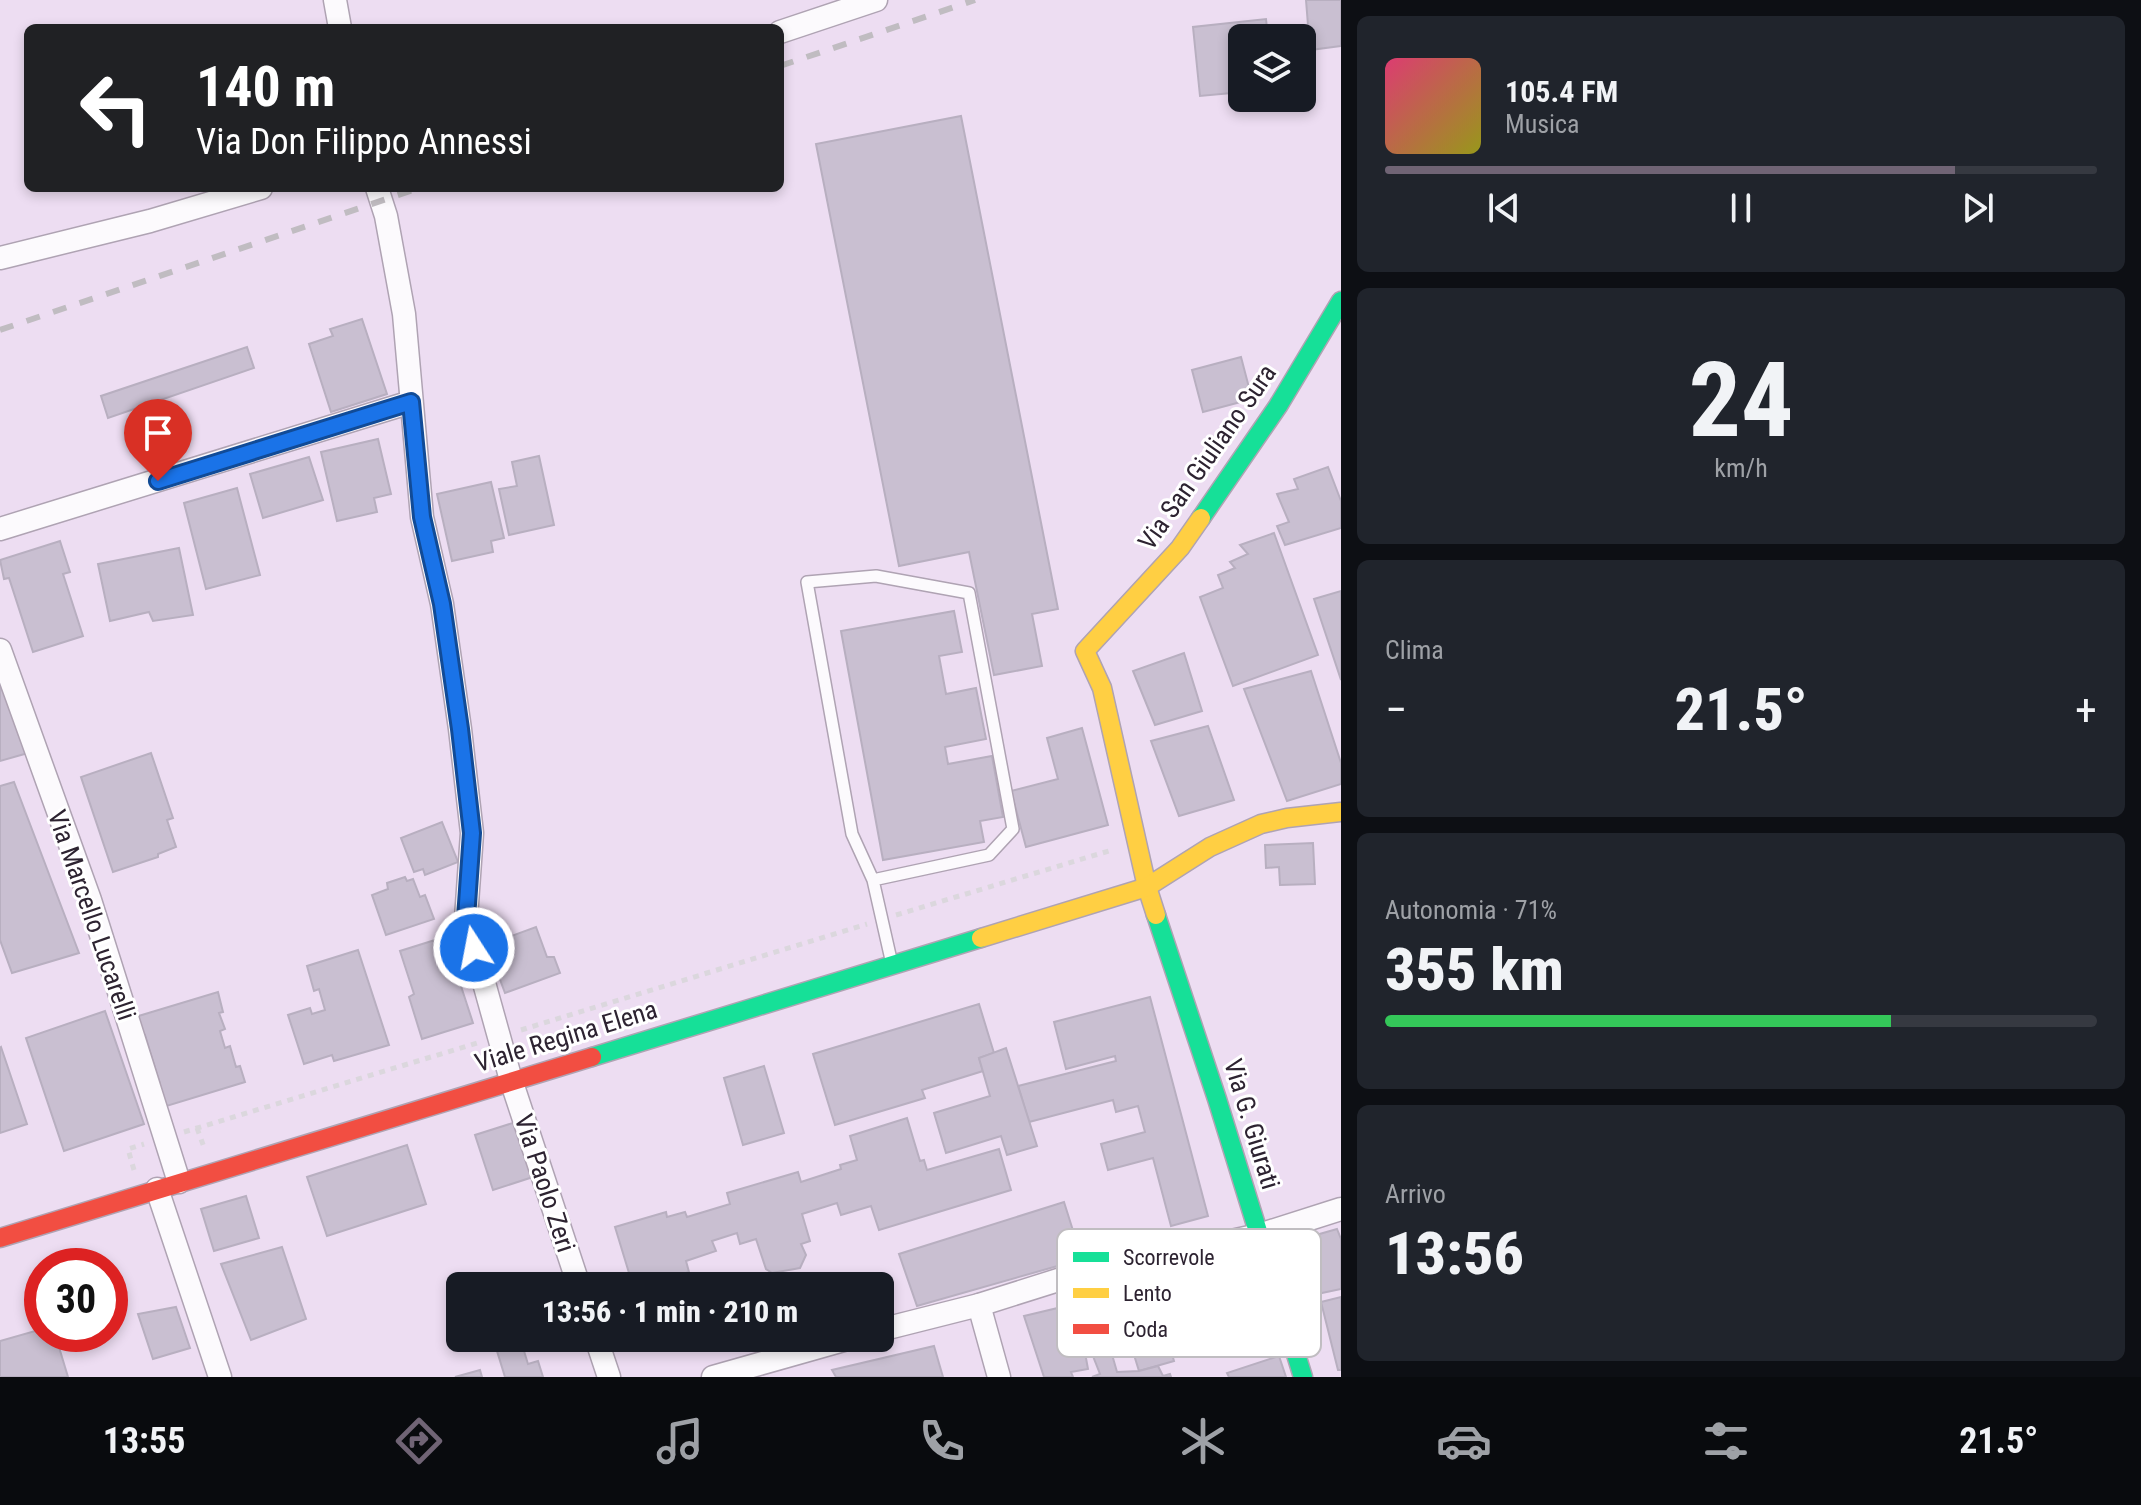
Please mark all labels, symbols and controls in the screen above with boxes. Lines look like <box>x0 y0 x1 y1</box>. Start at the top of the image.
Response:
map controls <box>1228 24 1316 112</box>
button: layers <box>1228 24 1316 112</box>
text: 140 m <box>196 54 335 120</box>
icon: left <box>64 56 168 160</box>
text: 105.4 FM <box>1505 74 1618 109</box>
text: Musica <box>1505 109 1580 139</box>
text: Via Don Filippo Annessi <box>196 121 532 163</box>
icon: previous <box>1482 186 1526 230</box>
icon: pause <box>1719 186 1763 230</box>
icon: next <box>1956 186 2000 230</box>
text: 24 <box>1688 340 1794 461</box>
street label: Via San Giuliano Sura <box>1132 359 1282 555</box>
pin <box>124 399 192 481</box>
icon: arrive <box>136 411 180 455</box>
text: km/h <box>1714 453 1768 483</box>
text: Clima <box>1385 635 1444 665</box>
text: 21.5° <box>1675 674 1808 745</box>
text: − <box>1385 684 1407 736</box>
text: + <box>2075 684 2097 736</box>
street label: Via Marcello Lucarelli <box>42 806 142 1024</box>
text: Autonomia · 71% <box>1385 895 1557 925</box>
position arrow <box>432 906 516 990</box>
text: 355 km <box>1385 934 1564 1005</box>
street label: Viale Regina Elena <box>471 994 661 1078</box>
street label: Via G. Giurati <box>1218 1055 1286 1193</box>
street label: Via Paolo Zeri <box>509 1110 581 1256</box>
text: Arrivo <box>1385 1179 1446 1209</box>
text: 13:56 <box>1385 1218 1524 1289</box>
legend <box>1057 1229 1321 1357</box>
text: Scorrevole <box>1123 1245 1215 1270</box>
speed limit sign: 30 <box>24 1248 128 1352</box>
text: Lento <box>1123 1281 1172 1306</box>
text: 13:56 · 1 min · 210 m <box>542 1294 798 1329</box>
text: Coda <box>1123 1317 1168 1342</box>
icon: directions <box>391 1413 447 1469</box>
icon: music <box>652 1413 708 1469</box>
icon: phone <box>914 1413 970 1469</box>
icon: climate <box>1175 1413 1231 1469</box>
icon: car <box>1436 1413 1492 1469</box>
icon: filters <box>1698 1413 1754 1469</box>
text: 13:55 <box>103 1420 185 1462</box>
text: 21.5° <box>1959 1420 2038 1462</box>

